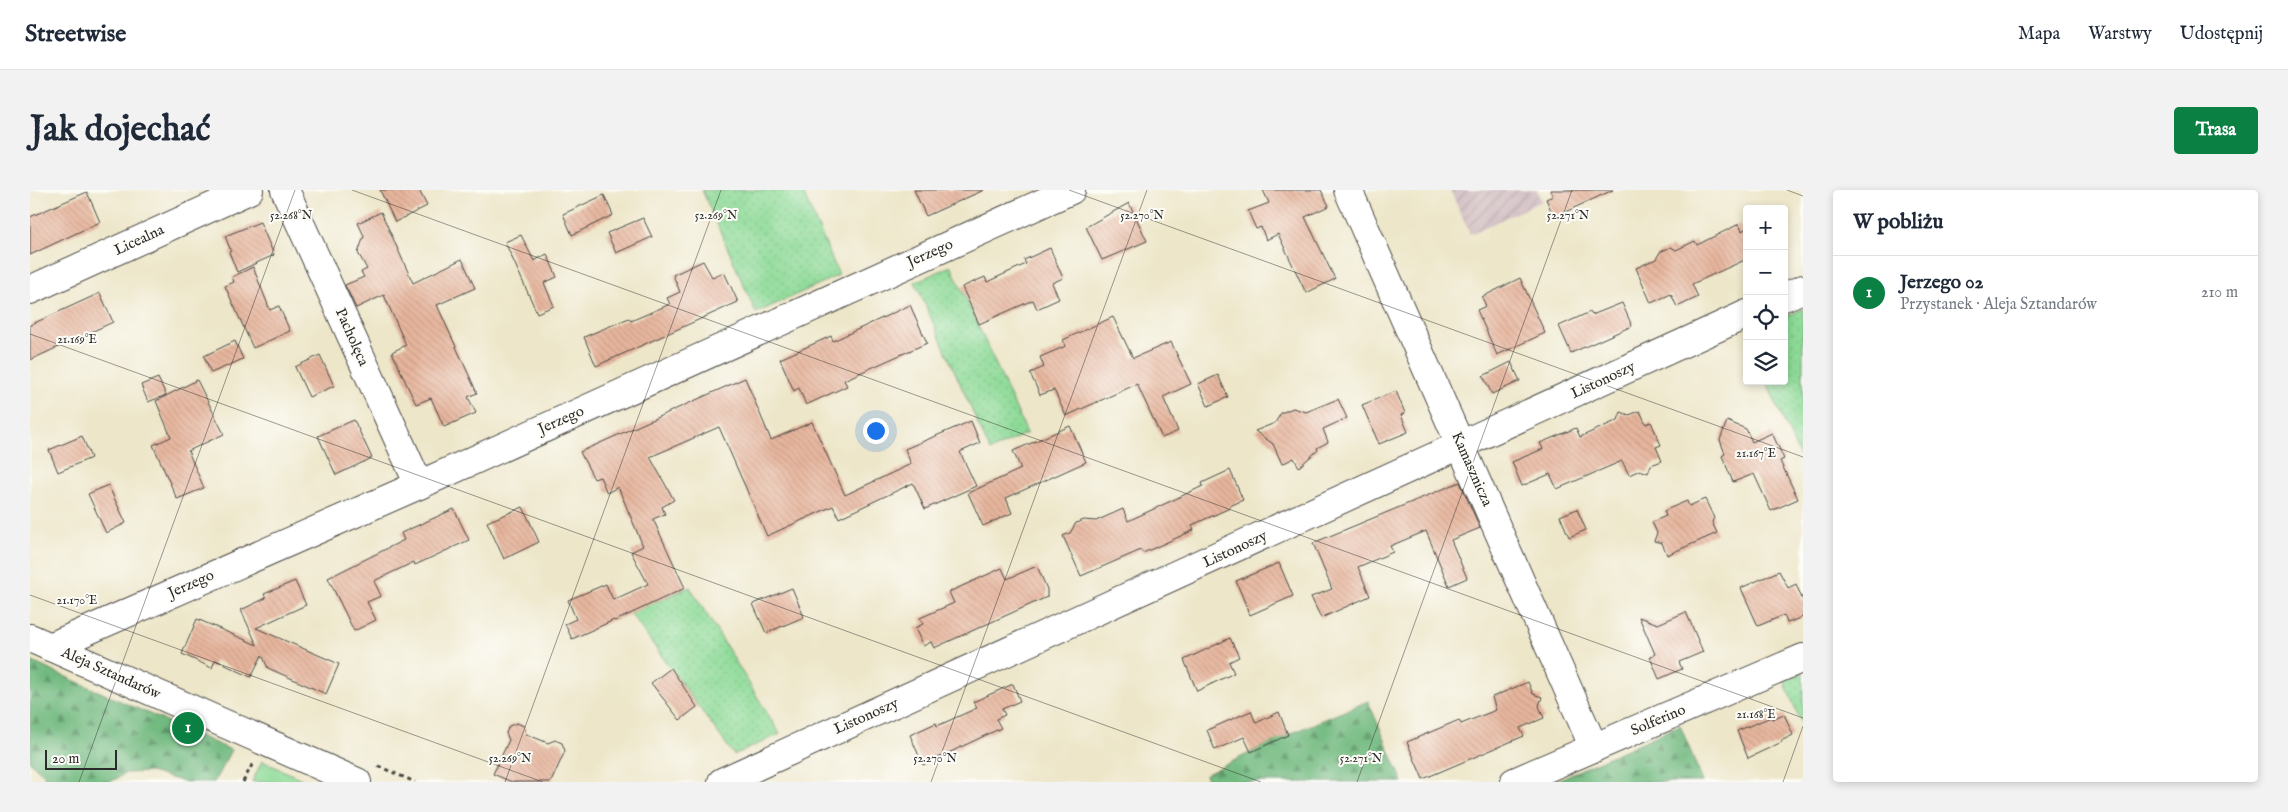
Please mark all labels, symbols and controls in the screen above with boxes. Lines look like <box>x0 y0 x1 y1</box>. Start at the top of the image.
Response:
text: Streetwise <box>25 19 126 50</box>
text: Mapa <box>2018 23 2060 46</box>
text: Warstwy <box>2088 23 2152 46</box>
text: Udostępnij <box>2180 23 2263 46</box>
button: Trasa <box>2174 107 2258 154</box>
text: Jak dojechać <box>30 108 210 153</box>
map controls <box>1743 205 1788 385</box>
button: + <box>1743 205 1788 250</box>
text: 52.268°N <box>270 208 313 223</box>
text: 52.269°N <box>695 208 738 223</box>
text: 52.270°N <box>1120 208 1164 223</box>
text: 52.271°N <box>1547 208 1590 223</box>
text: W pobliżu <box>1853 209 1943 236</box>
street label: Licealna <box>111 220 167 260</box>
street label: Jerzego <box>902 235 956 272</box>
button: − <box>1743 250 1788 295</box>
text: Jerzego 02 <box>1900 271 1983 295</box>
text: 1 <box>1866 283 1872 303</box>
text: 210 m <box>2201 283 2238 303</box>
button: locate <box>1743 295 1788 340</box>
text: Przystanek · Aleja Sztandarów <box>1900 295 2097 315</box>
street label: Pacholęca <box>331 305 373 369</box>
text: 21.169°E <box>57 332 97 347</box>
button: layers <box>1743 340 1788 385</box>
street label: Listonoszy <box>1568 357 1639 403</box>
street label: Jerzego <box>533 402 587 439</box>
your location <box>863 418 889 444</box>
street label: Kamasznicza <box>1447 429 1497 510</box>
text: 21.167°E <box>1736 446 1776 461</box>
street label: Listonoszy <box>1200 526 1271 572</box>
street label: Jerzego <box>163 566 217 603</box>
text: 21.170°E <box>57 593 97 608</box>
street label: Aleja Sztandarów <box>58 642 165 704</box>
street label: Listonoszy <box>831 693 902 739</box>
street label: Solferino <box>1628 700 1688 740</box>
text: 21.168°E <box>1736 707 1776 722</box>
pin: 1 <box>172 709 204 747</box>
scale bar <box>45 747 118 770</box>
text: 20 m <box>52 750 79 768</box>
text: 52.269°N <box>489 751 532 766</box>
text: 52.270°N <box>913 751 957 766</box>
text: 52.271°N <box>1340 751 1383 766</box>

